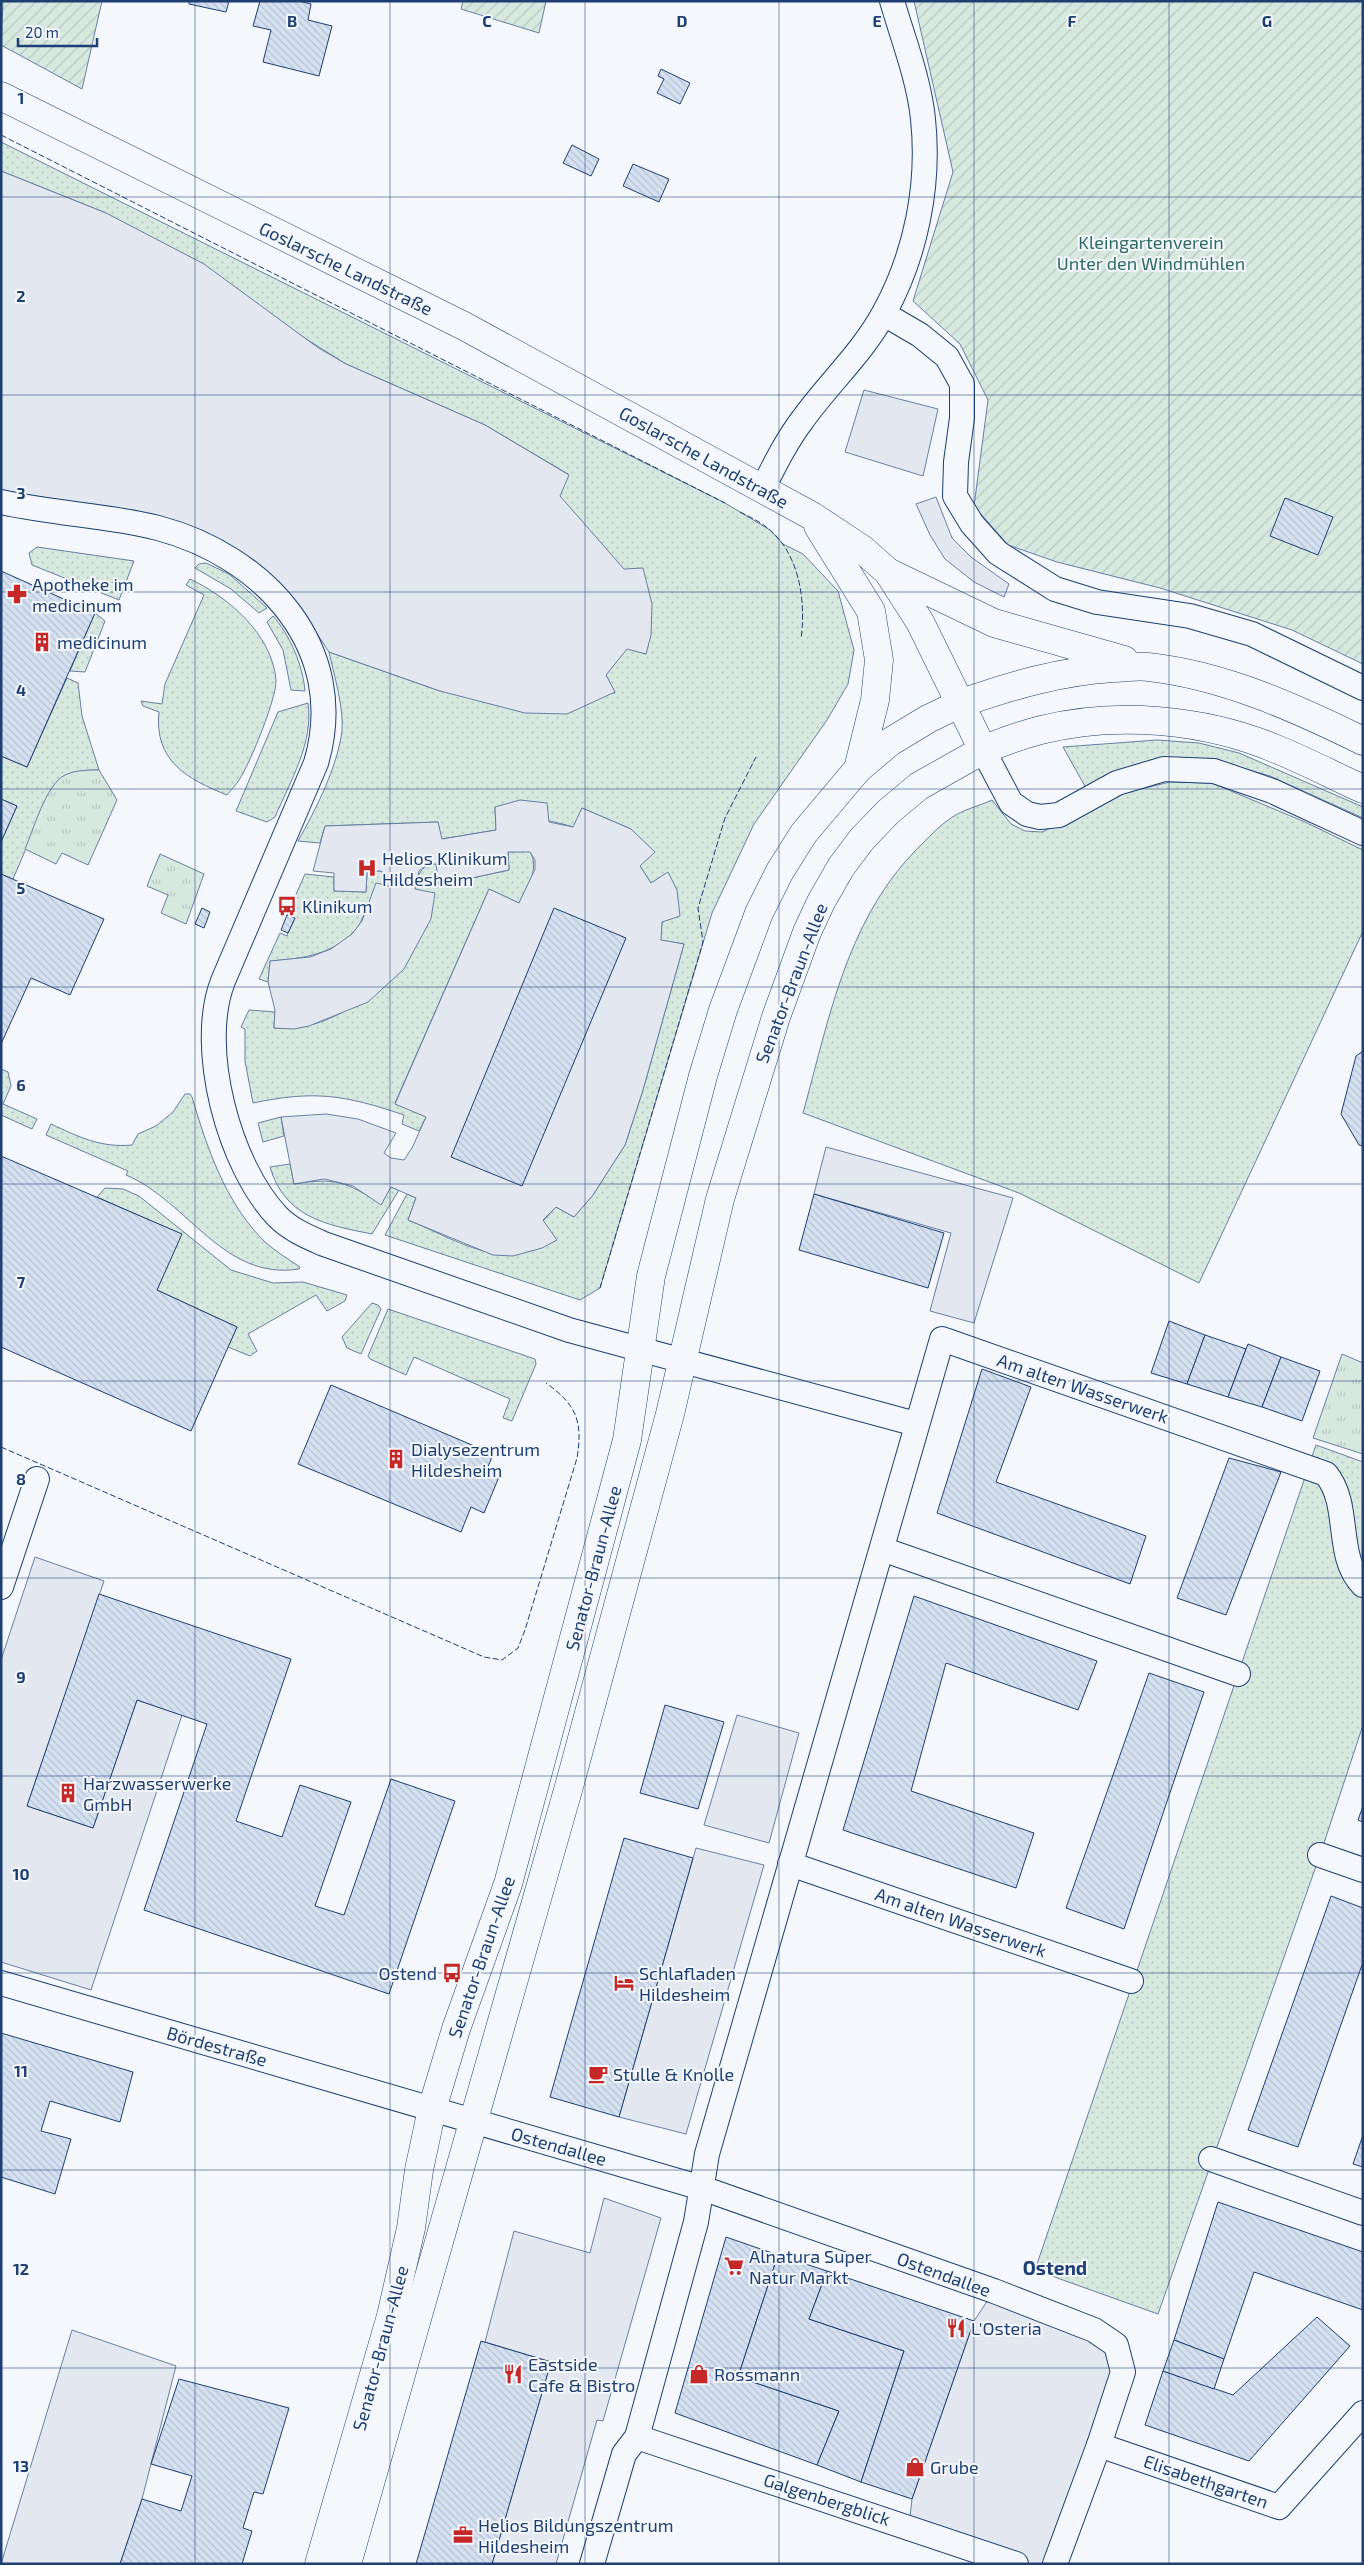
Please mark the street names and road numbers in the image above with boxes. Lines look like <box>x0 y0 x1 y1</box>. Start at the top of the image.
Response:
street label: Goslarsche Landstraße <box>256 216 436 320</box>
street label: Goslarsche Landstraße <box>616 401 792 513</box>
street label: Senator-Braun-Allee <box>750 900 832 1066</box>
street label: Am alten Wasserwerk <box>995 1348 1171 1428</box>
street label: Senator-Braun-Allee <box>560 1483 626 1653</box>
street label: Senator-Braun-Allee <box>443 1873 519 2041</box>
street label: Am alten Wasserwerk <box>873 1882 1049 1962</box>
street label: Bördestraße <box>164 2021 270 2071</box>
street label: Ostendallee <box>509 2122 609 2170</box>
street label: Ostendallee <box>894 2247 994 2301</box>
street label: Senator-Braun-Allee <box>347 2263 413 2433</box>
street label: Elisabethgarten <box>1141 2449 1271 2513</box>
street label: Galgenbergblick <box>761 2468 893 2530</box>

